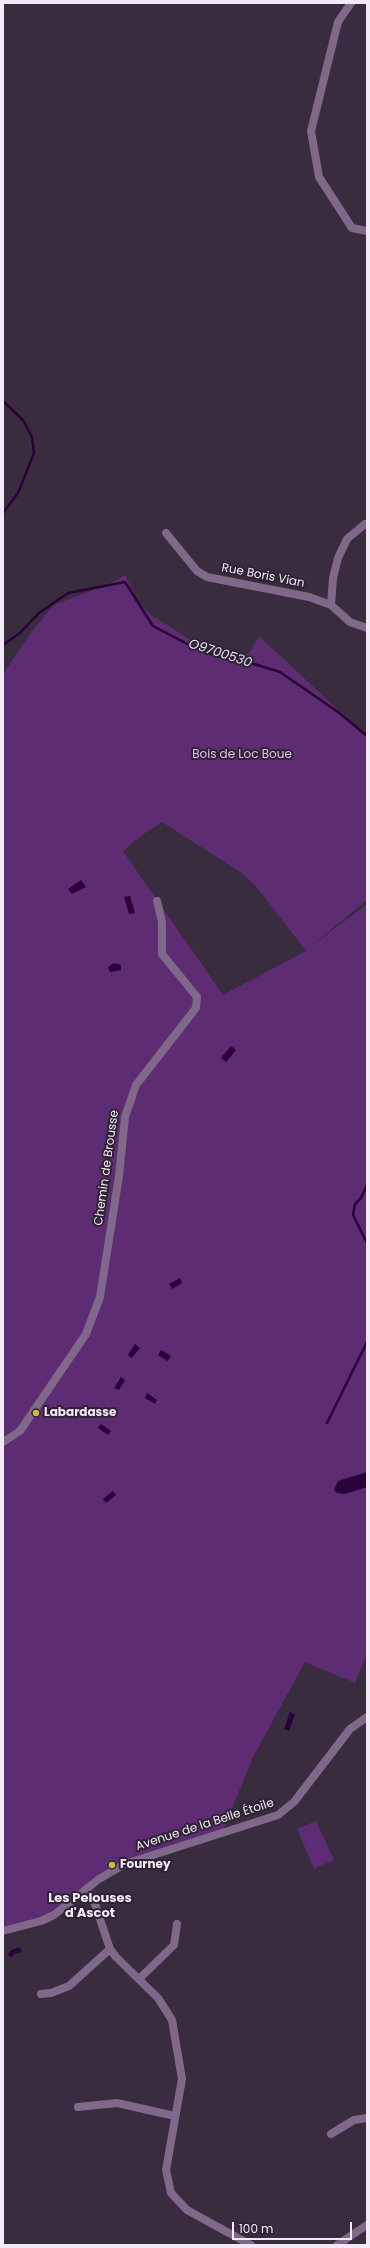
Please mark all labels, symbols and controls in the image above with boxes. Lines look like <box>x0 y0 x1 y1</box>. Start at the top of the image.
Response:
street label: Rue Boris Vian <box>220 561 306 591</box>
water label: O9700530 <box>186 636 254 672</box>
park label: Bois de Loc Boue <box>192 748 292 762</box>
street label: Chemin de Brousse <box>92 1109 122 1227</box>
place label: Labardasse <box>44 1406 116 1420</box>
marker: Labardasse <box>31 1408 41 1418</box>
street label: Avenue de la Belle Étoile <box>134 1796 276 1854</box>
place label: Fourney <box>120 1858 170 1872</box>
marker: Fourney <box>107 1860 117 1870</box>
district label: Les Pelouses d'Ascot <box>48 1891 132 1922</box>
scale bar <box>234 2214 354 2240</box>
text: 100 m <box>239 2220 273 2237</box>

